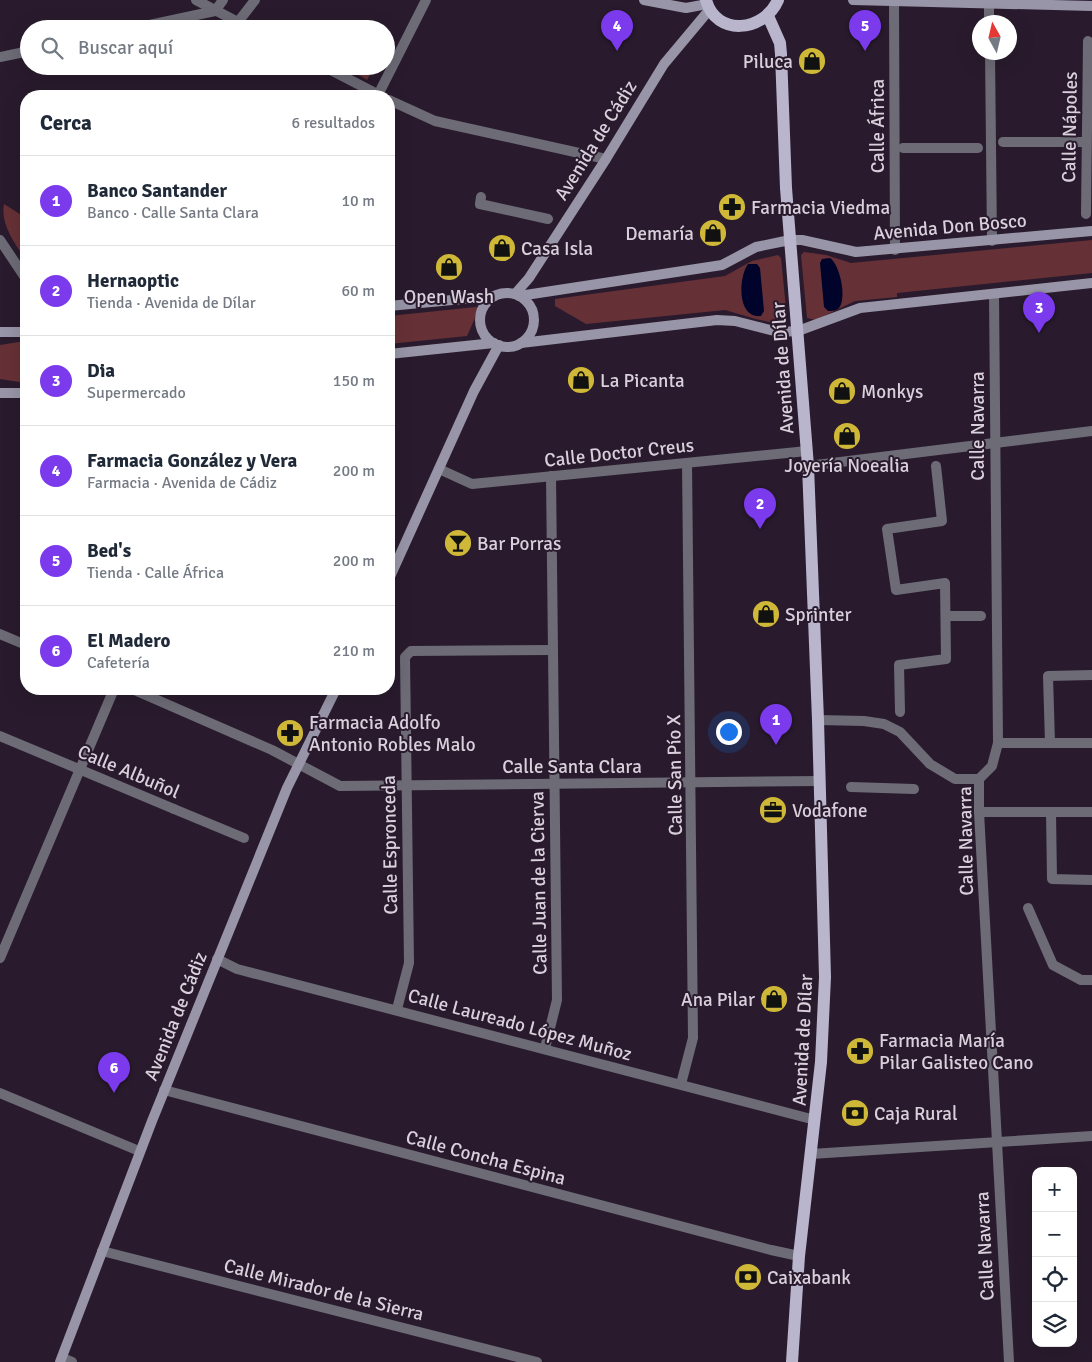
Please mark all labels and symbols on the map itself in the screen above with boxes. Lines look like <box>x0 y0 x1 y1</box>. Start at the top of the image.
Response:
pin: 4 <box>601 10 633 51</box>
pin: 5 <box>849 10 881 51</box>
north arrow <box>972 15 1017 60</box>
shop icon: Piluca <box>797 46 827 76</box>
place label: Piluca <box>743 50 793 74</box>
street label: Calle Nápoles <box>1057 71 1083 183</box>
street label: Avenida de Cádiz <box>549 76 642 205</box>
street label: Calle África <box>866 79 890 173</box>
pharmacy icon: Farmacia Viedma <box>717 192 747 222</box>
place label: Farmacia Viedma <box>751 196 890 220</box>
street label: Avenida Don Bosco <box>872 208 1028 246</box>
shop icon: Demaría <box>698 218 728 248</box>
place label: Demaría <box>625 222 694 246</box>
shop icon: Casa Isla <box>487 233 517 263</box>
place label: Casa Isla <box>521 237 593 261</box>
shop icon: Open Wash <box>434 252 464 282</box>
place label: Open Wash <box>404 285 494 309</box>
pin: 3 <box>1023 292 1055 333</box>
street label: Avenida de Dílar <box>766 301 800 435</box>
shop icon: La Picanta <box>566 365 596 395</box>
place label: La Picanta <box>600 369 685 393</box>
street label: Calle Navarra <box>966 371 990 481</box>
shop icon: Monkys <box>827 376 857 406</box>
place label: Monkys <box>861 380 923 404</box>
shop icon: Joyería Noealia <box>832 421 862 451</box>
street label: Calle Doctor Creus <box>543 433 695 473</box>
place label: Joyería Noealia <box>785 454 909 478</box>
pin: 2 <box>744 488 776 529</box>
bar icon: Bar Porras <box>443 528 473 558</box>
place label: Bar Porras <box>477 532 561 556</box>
shop icon: Sprinter <box>751 599 781 629</box>
place label: Sprinter <box>785 603 851 627</box>
pin: 1 <box>760 704 792 745</box>
place label: Farmacia Adolfo Antonio Robles Malo <box>309 711 476 757</box>
street label: Calle San Pío X <box>662 714 688 836</box>
pharmacy icon: Farmacia Adolfo Antonio Robles Malo <box>275 718 305 748</box>
your location <box>716 719 742 745</box>
street label: Calle Albuñol <box>74 740 183 804</box>
street label: Calle Santa Clara <box>502 755 642 779</box>
street label: Calle Espronceda <box>377 775 403 915</box>
street label: Calle Navarra <box>953 786 979 896</box>
street label: Calle Juan de la Cierva <box>525 791 553 975</box>
office icon: Vodafone <box>758 795 788 825</box>
place label: Vodafone <box>792 799 867 823</box>
street label: Avenida de Cádiz <box>139 948 213 1084</box>
street label: Avenida de Dílar <box>788 973 818 1107</box>
street label: Calle Laureado López Muñoz <box>405 984 634 1066</box>
shop icon: Ana Pilar <box>759 984 789 1014</box>
place label: Ana Pilar <box>681 988 755 1012</box>
place label: Farmacia María Pilar Galisteo Cano <box>879 1029 1034 1075</box>
pharmacy icon: Farmacia María Pilar Galisteo Cano <box>845 1036 875 1066</box>
pin: 6 <box>98 1052 130 1093</box>
bank icon: Caja Rural <box>840 1098 870 1128</box>
place label: Caja Rural <box>874 1102 958 1126</box>
street label: Calle Concha Espina <box>403 1125 568 1191</box>
street label: Calle Navarra <box>970 1191 1000 1301</box>
street label: Calle Mirador de la Sierra <box>221 1253 426 1326</box>
bank icon: Caixabank <box>733 1262 763 1292</box>
place label: Caixabank <box>767 1266 851 1290</box>

